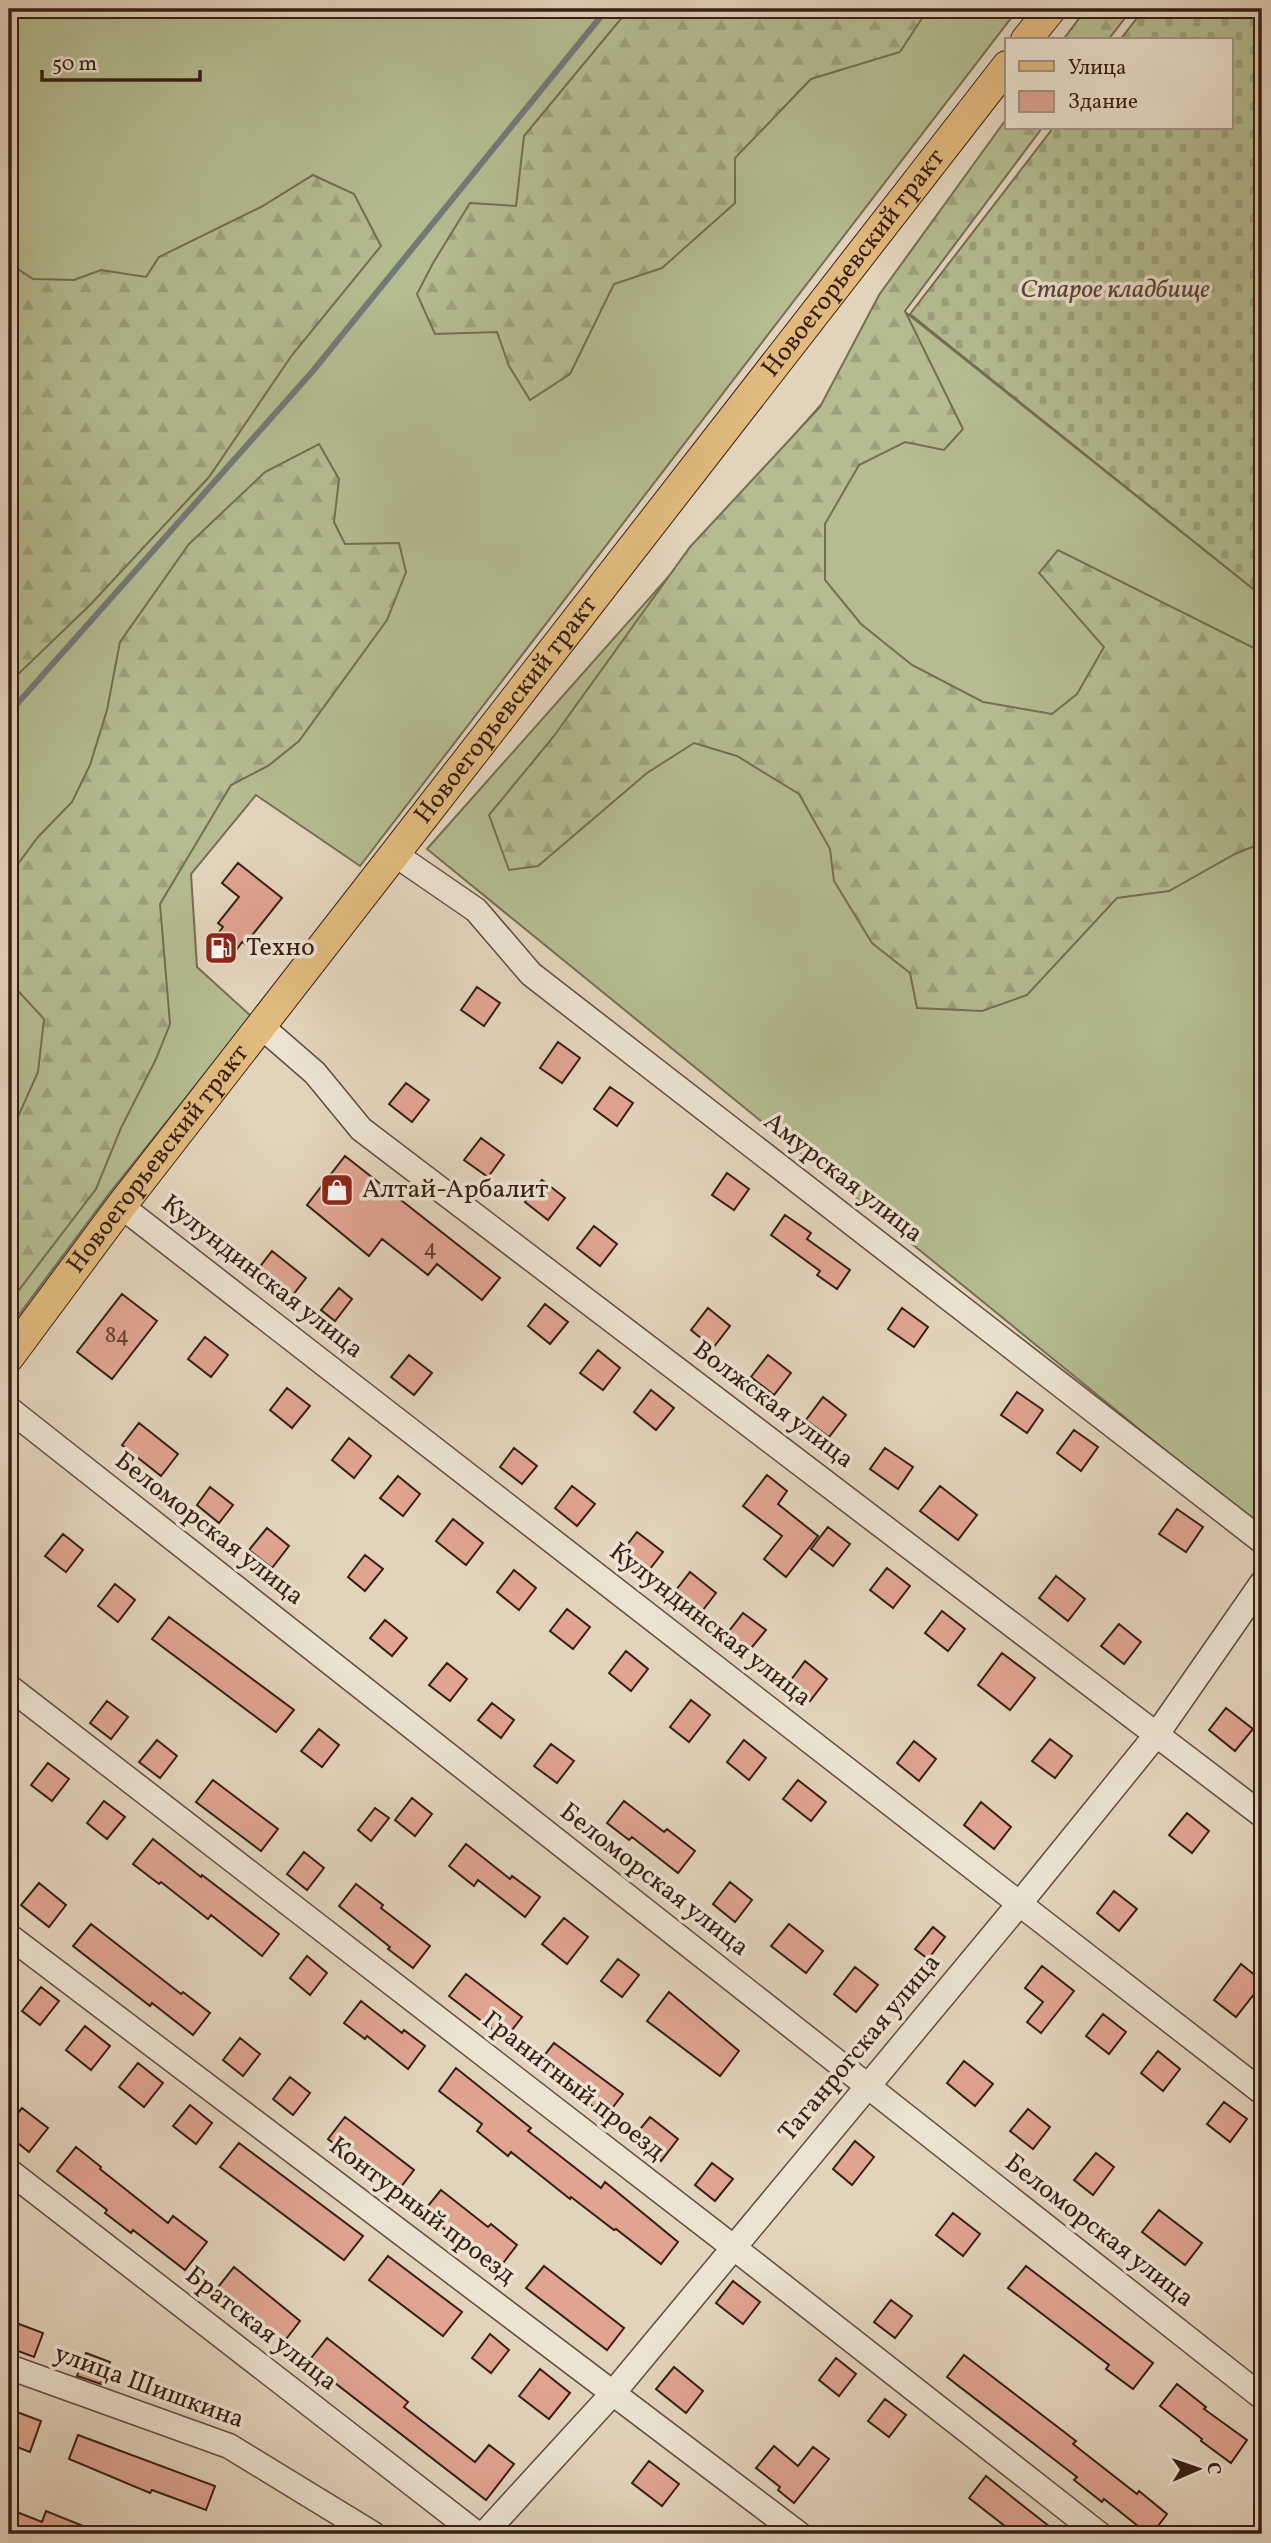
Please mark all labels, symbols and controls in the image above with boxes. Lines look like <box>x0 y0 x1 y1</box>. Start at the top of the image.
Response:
scale bar <box>42 38 200 82</box>
legend <box>1005 38 1232 130</box>
text: 50 m <box>52 50 97 79</box>
text: Улица <box>1068 54 1126 83</box>
text: Здание <box>1068 88 1138 117</box>
street label: Новоегорьевский тракт <box>753 142 954 385</box>
park label: Старое кладбище <box>1020 272 1210 308</box>
street label: Новоегорьевский тракт <box>406 588 607 832</box>
fuel station icon: Техно <box>202 929 240 967</box>
place label: Техно <box>246 930 315 966</box>
street label: Новоегорьевский тракт <box>59 1037 258 1281</box>
street label: Амурская улица <box>756 1104 930 1252</box>
shop icon: Алтай-Арбалит <box>318 1171 356 1209</box>
place label: Алтай-Арбалит <box>362 1172 548 1208</box>
street label: Кулундинская улица <box>153 1186 371 1368</box>
house number: 4 <box>423 1233 437 1265</box>
house number: 84 <box>105 1320 129 1352</box>
street label: Волжская улица <box>685 1332 861 1478</box>
street label: Беломорская улица <box>107 1444 311 1614</box>
street label: Кулундинская улица <box>601 1534 819 1716</box>
street label: Беломорская улица <box>552 1795 756 1965</box>
street label: Таганрогская улица <box>771 1946 949 2150</box>
street label: Гранитный проезд <box>474 2003 672 2169</box>
street label: Контурный проезд <box>321 2129 523 2293</box>
street label: Беломорская улица <box>997 2146 1201 2316</box>
street label: Братская улица <box>177 2258 345 2400</box>
street label: улица Шишкина <box>49 2336 249 2438</box>
north arrow <box>1162 2434 1232 2504</box>
text: С <box>1200 2462 1226 2475</box>

